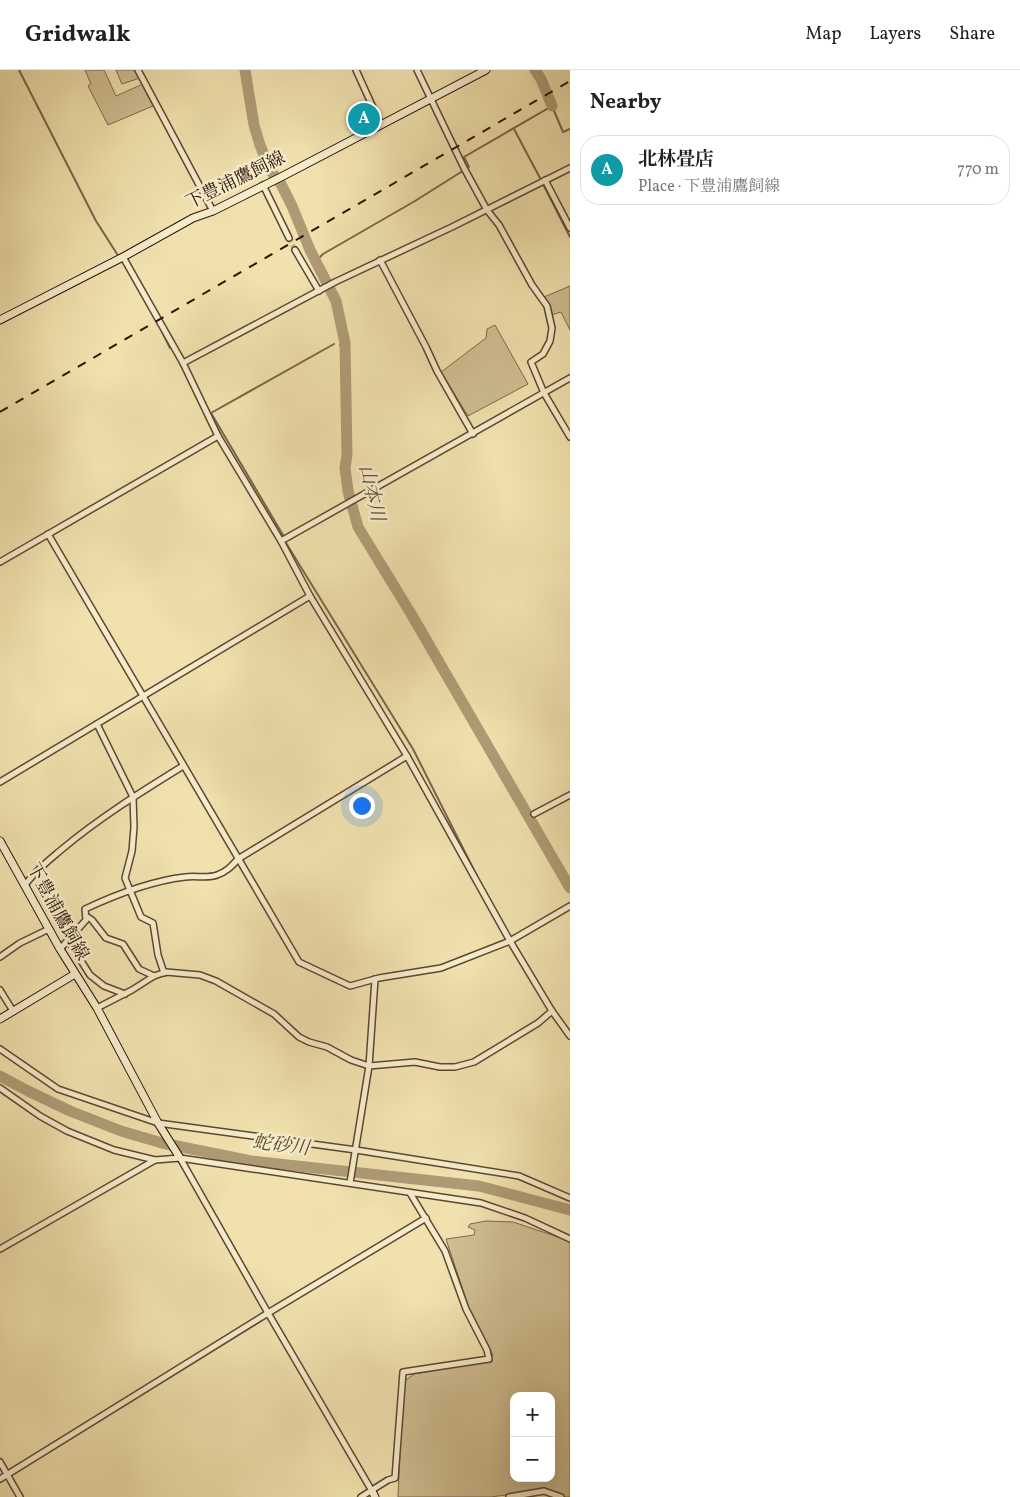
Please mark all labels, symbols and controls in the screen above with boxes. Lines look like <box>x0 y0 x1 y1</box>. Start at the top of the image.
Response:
text: Gridwalk <box>25 18 131 52</box>
text: Map <box>805 22 841 47</box>
text: Layers <box>869 22 921 47</box>
text: Share <box>949 22 995 47</box>
text: Nearby <box>590 88 661 117</box>
pin: A <box>348 100 380 138</box>
street label: 下豊浦鷹飼線 <box>182 146 290 216</box>
text: 北林畳店 <box>638 147 714 173</box>
text: A <box>601 159 613 181</box>
text: 770 m <box>957 159 999 181</box>
text: Place · 下豊浦鷹飼線 <box>638 176 780 198</box>
water label: 山本川 <box>352 462 391 526</box>
your location <box>349 793 375 819</box>
street label: 下豊浦鷹飼線 <box>20 859 94 965</box>
water label: 蛇砂川 <box>251 1130 313 1163</box>
map controls <box>510 1392 555 1482</box>
button: + <box>510 1392 555 1437</box>
button: − <box>510 1437 555 1482</box>

